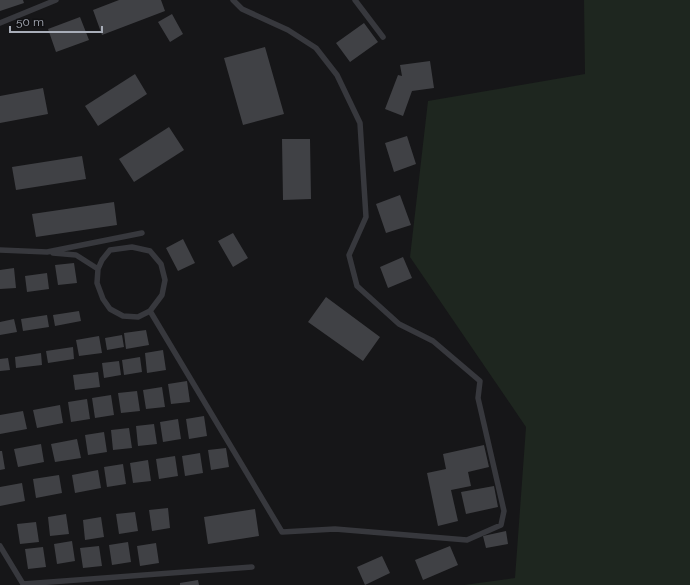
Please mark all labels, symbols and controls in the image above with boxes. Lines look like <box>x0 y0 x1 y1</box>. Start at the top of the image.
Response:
scale bar <box>10 8 102 34</box>
text: 50 m <box>16 15 44 29</box>

